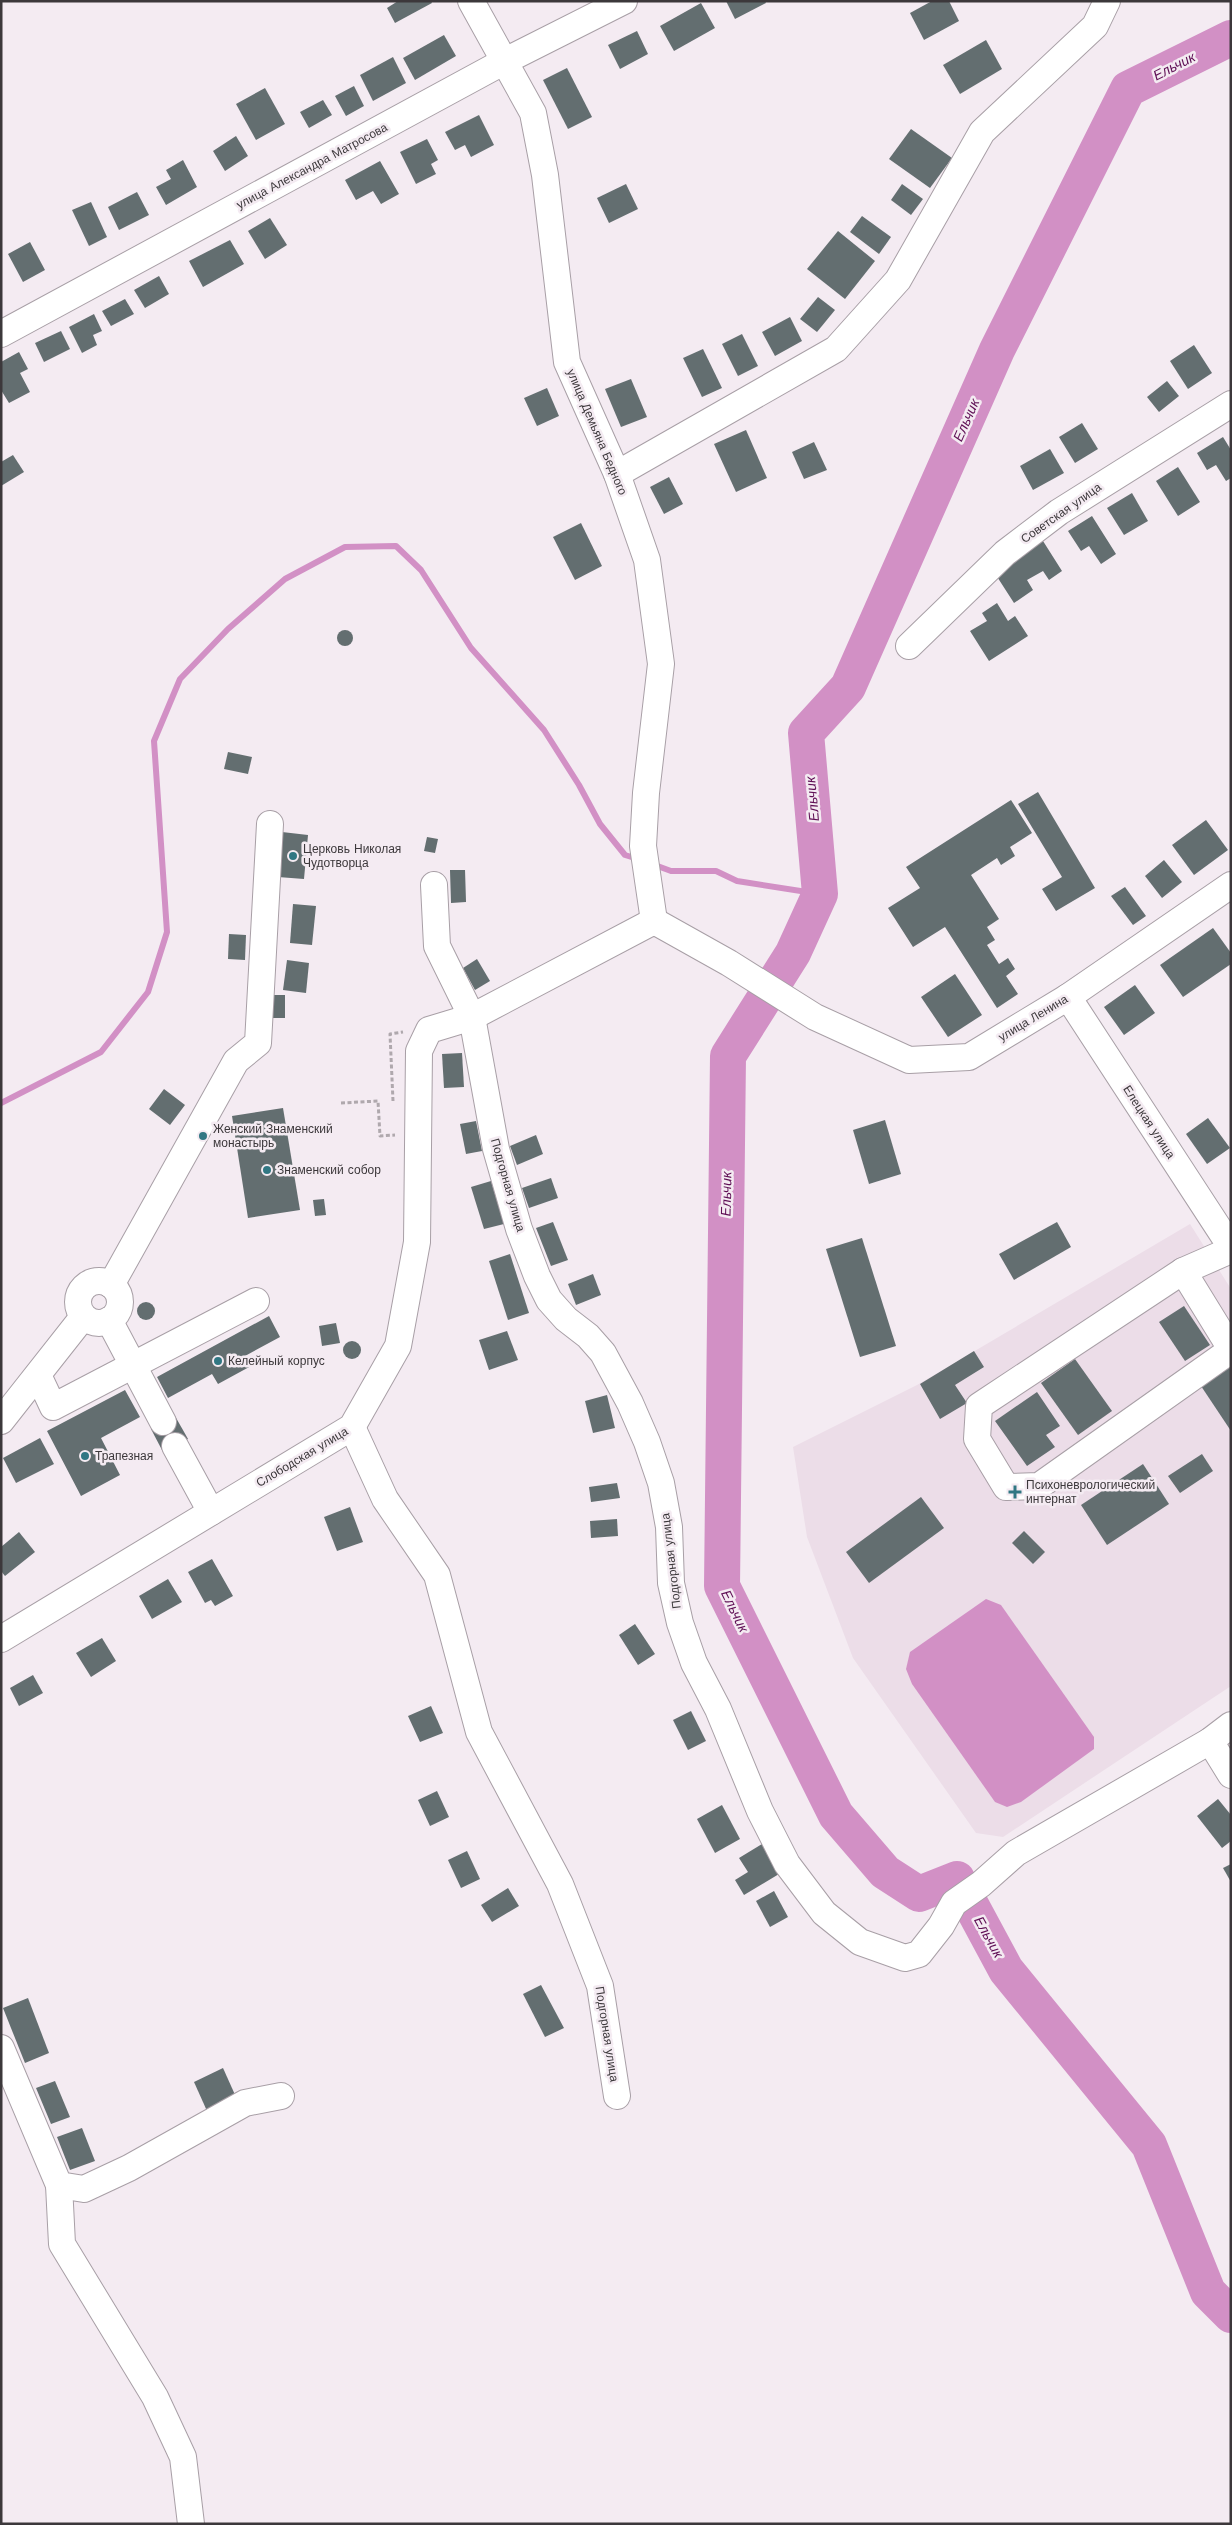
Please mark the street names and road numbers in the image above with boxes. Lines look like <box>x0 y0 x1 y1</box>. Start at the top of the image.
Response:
street label: улица Александра Матросова <box>234 120 390 212</box>
street label: улица Демьяна Бедного <box>564 367 630 497</box>
street label: Советская улица <box>1018 480 1104 546</box>
street label: улица Ленина <box>996 992 1070 1044</box>
street label: Елецкая улица <box>1120 1083 1178 1161</box>
street label: Подгорная улица <box>488 1137 528 1234</box>
street label: Слободская улица <box>254 1424 351 1490</box>
street label: Подгорная улица <box>658 1512 684 1610</box>
street label: Подгорная улица <box>593 1985 622 2083</box>

